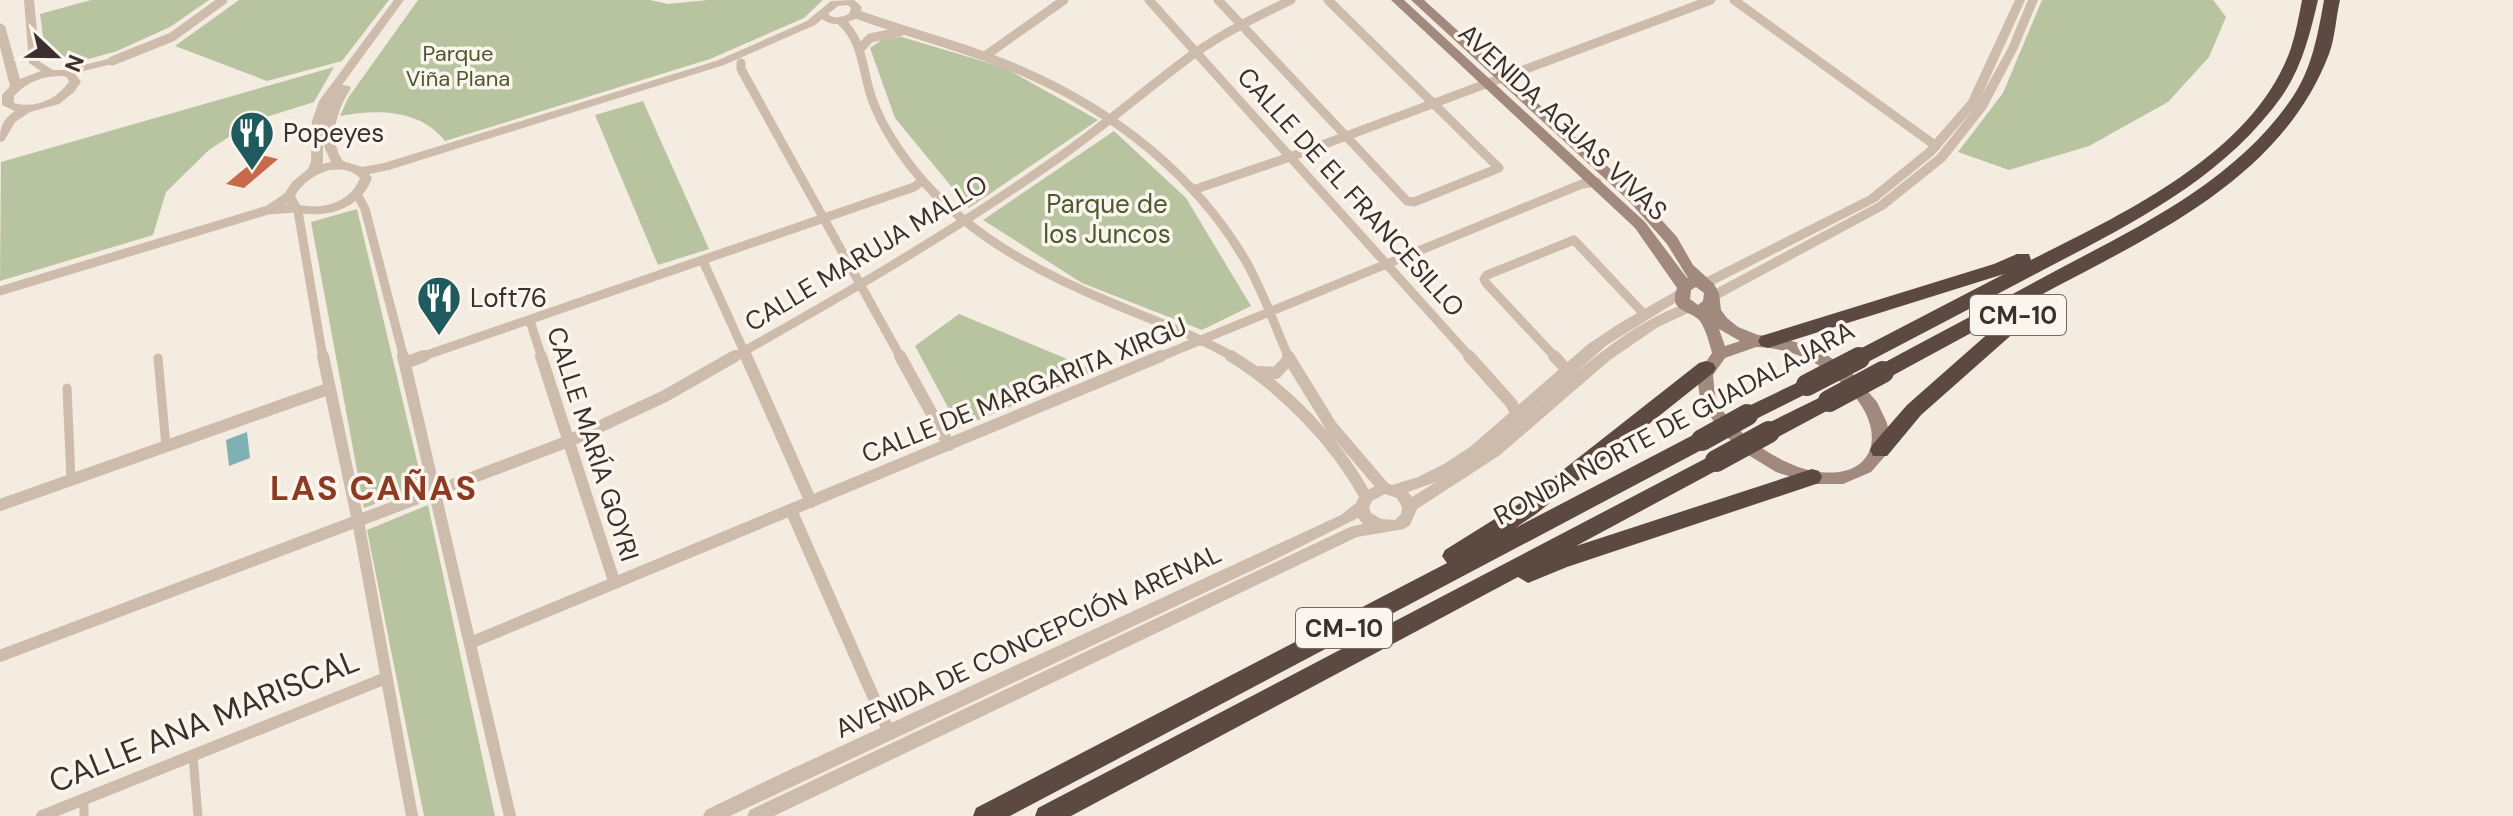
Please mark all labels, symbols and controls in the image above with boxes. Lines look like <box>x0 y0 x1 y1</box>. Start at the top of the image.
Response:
north arrow <box>16 16 96 96</box>
street label: AVENIDA AGUAS VIVAS <box>1451 16 1675 228</box>
park label: Parque Viña Plana <box>406 39 510 93</box>
text: N <box>58 50 91 76</box>
street label: CALLE DE EL FRANCESILLO <box>1230 60 1472 324</box>
restaurant icon: Popeyes <box>228 109 276 172</box>
place label: Popeyes <box>283 116 384 150</box>
street label: CALLE MARUJA MALLO <box>738 167 994 339</box>
park label: Parque de los Juncos <box>1043 187 1171 251</box>
restaurant icon: Loft76 <box>415 274 463 337</box>
place label: Loft76 <box>470 281 547 315</box>
road number: CM-10 <box>1970 295 2066 335</box>
street label: CALLE DE MARGARITA XIRGU <box>856 309 1192 471</box>
street label: RONDA NORTE DE GUADALAJARA <box>1488 313 1860 533</box>
street label: CALLE MARÍA GOYRI <box>539 322 647 566</box>
district label: LAS CAÑAS <box>270 466 478 511</box>
street label: AVENIDA DE CONCEPCIÓN ARENAL <box>829 536 1227 746</box>
road number: CM-10 <box>1296 608 1392 648</box>
street label: CALLE ANA MARISCAL <box>43 640 365 802</box>

